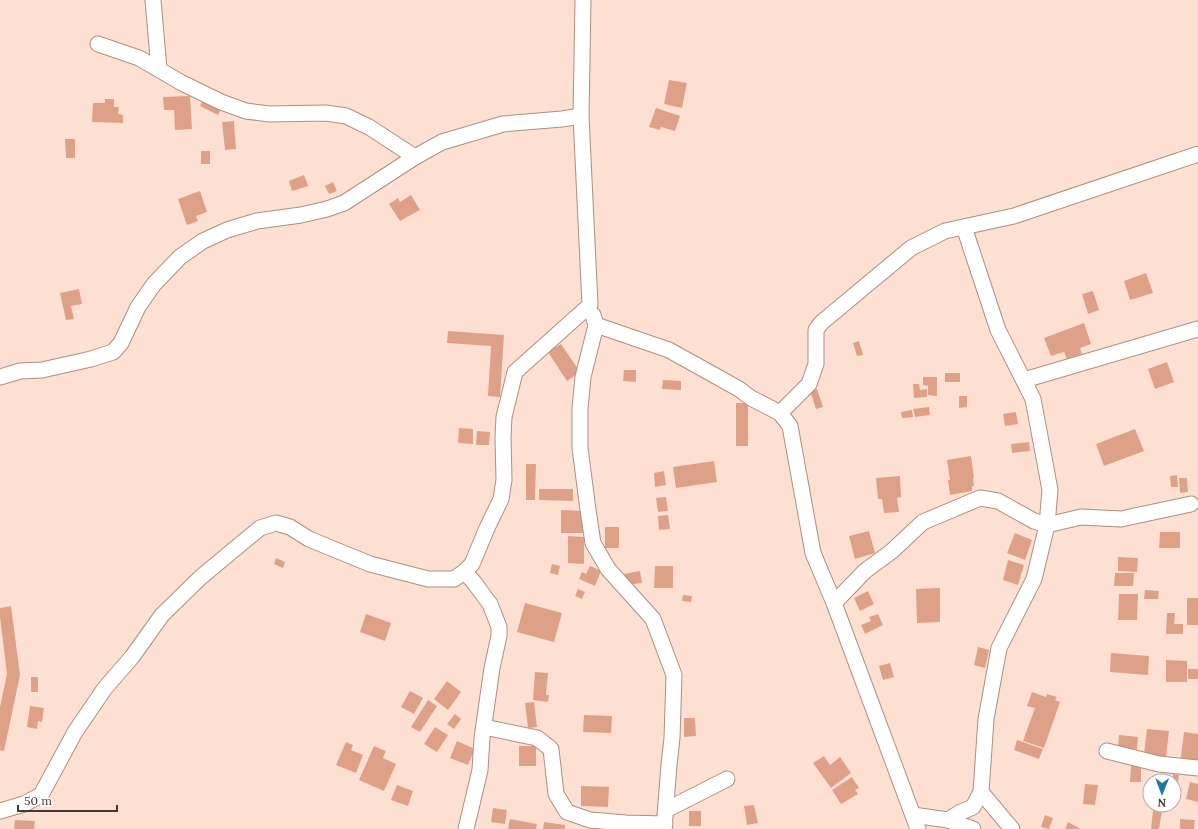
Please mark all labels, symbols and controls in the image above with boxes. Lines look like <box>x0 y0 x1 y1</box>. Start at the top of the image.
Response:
north arrow <box>1142 773 1182 813</box>
scale bar <box>18 787 117 813</box>
text: 50 m <box>24 793 52 808</box>
text: N <box>1157 796 1166 810</box>

